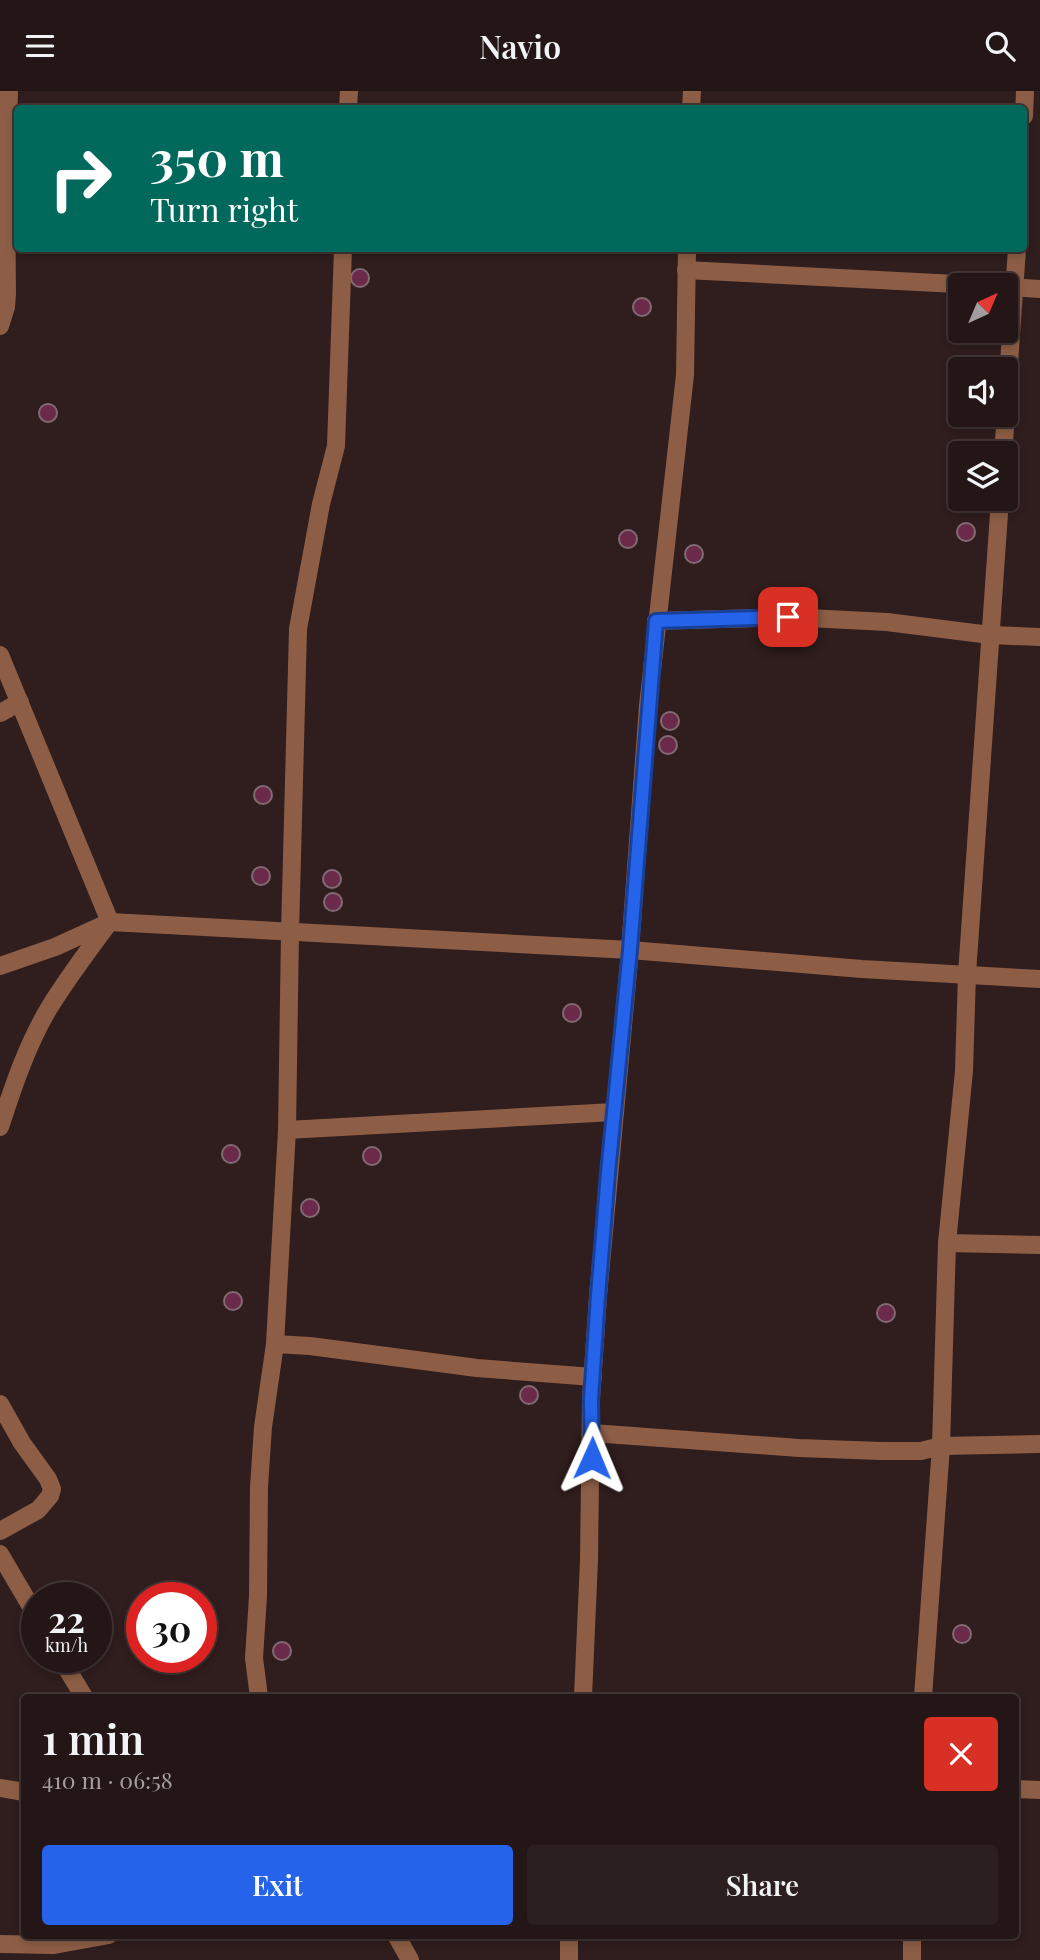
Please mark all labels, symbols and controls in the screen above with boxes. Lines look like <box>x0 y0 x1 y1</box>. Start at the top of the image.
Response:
text: Navio <box>479 24 561 67</box>
icon: menu <box>21 27 59 65</box>
icon: search <box>981 27 1019 65</box>
text: 350 m <box>150 124 284 189</box>
icon: right <box>35 133 126 224</box>
text: Turn right <box>150 187 298 230</box>
north arrow <box>948 273 1018 343</box>
map controls <box>948 273 1018 511</box>
button: sound <box>948 357 1018 427</box>
button: layers <box>948 441 1018 511</box>
pin <box>758 587 818 647</box>
icon: arrive <box>769 598 807 636</box>
position arrow <box>555 1421 629 1495</box>
speed limit sign: 30 <box>126 1582 217 1673</box>
text: 22 <box>48 1595 85 1642</box>
text: km/h <box>45 1633 88 1657</box>
text: 1 min <box>42 1710 144 1766</box>
button: close <box>924 1717 998 1791</box>
text: 410 m · 06:58 <box>42 1764 173 1795</box>
button: Exit <box>42 1845 513 1925</box>
button: Share <box>527 1845 998 1925</box>

